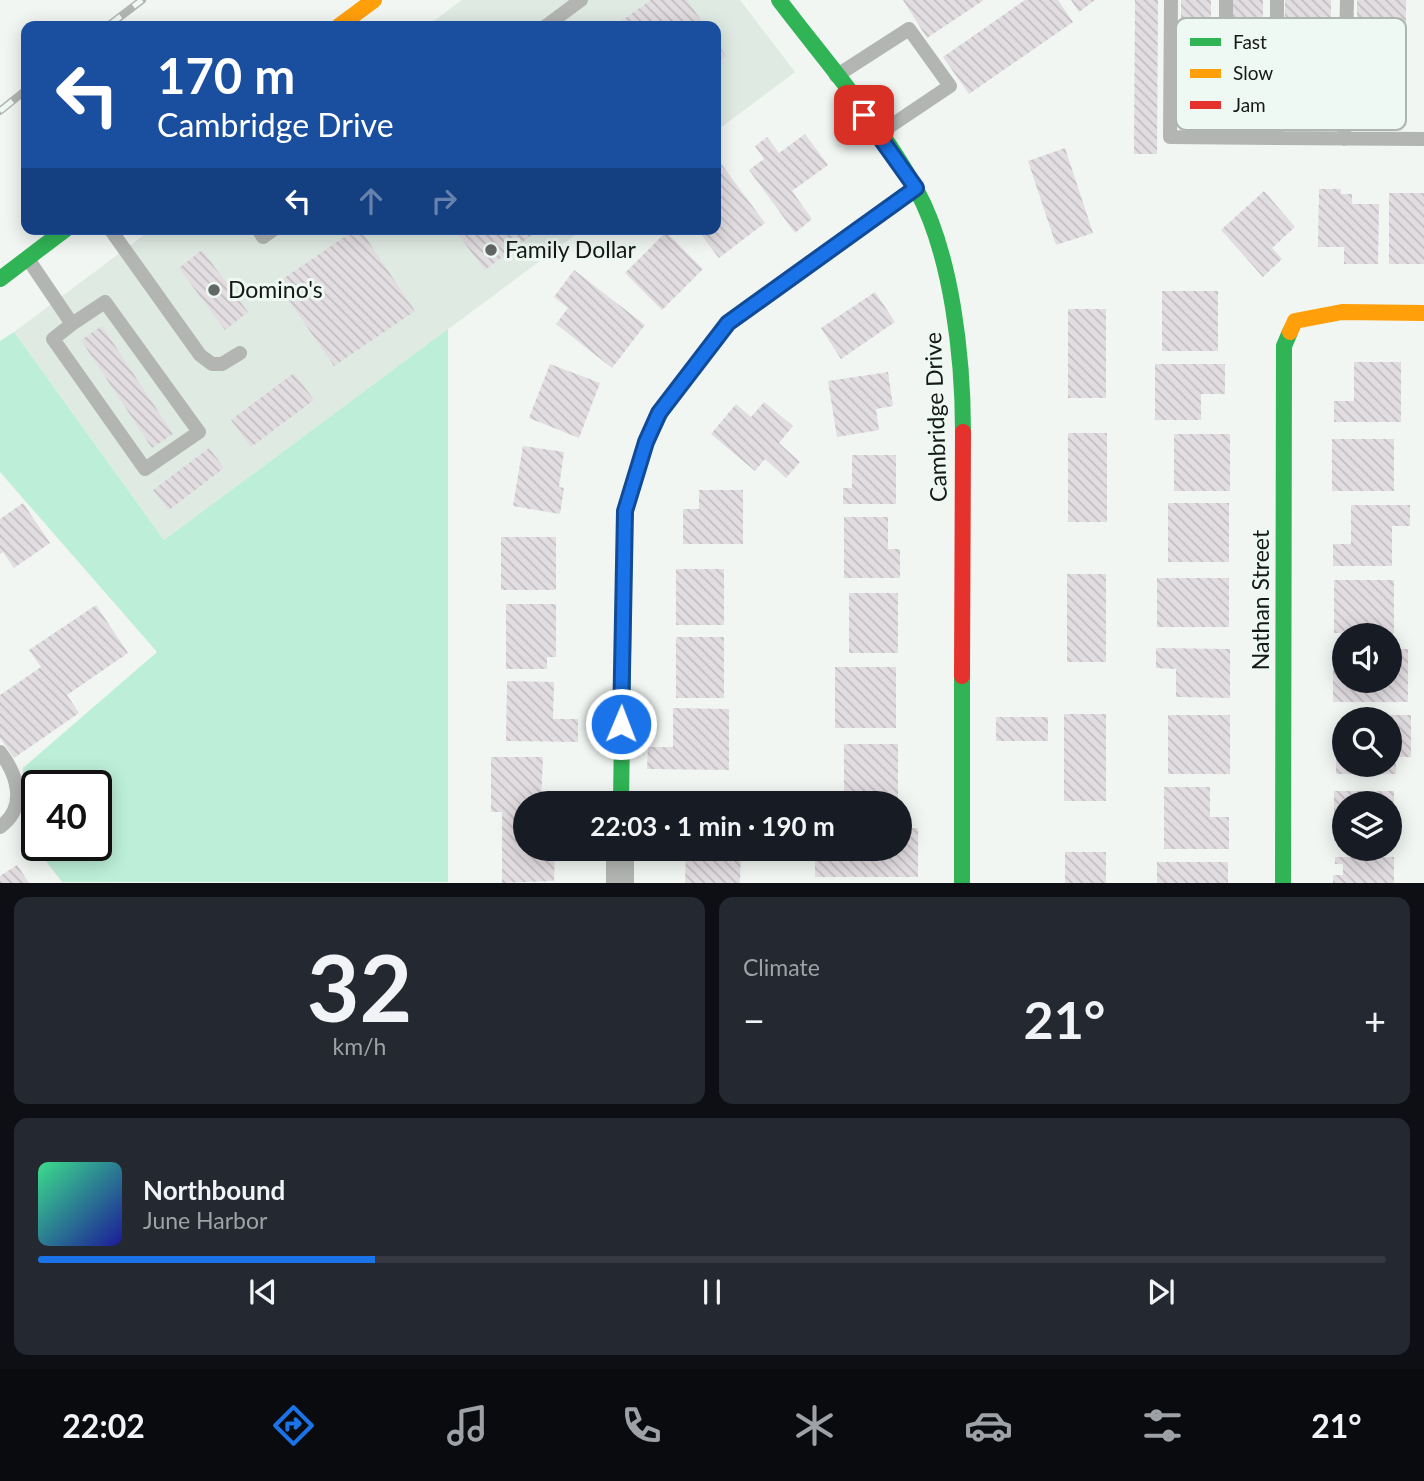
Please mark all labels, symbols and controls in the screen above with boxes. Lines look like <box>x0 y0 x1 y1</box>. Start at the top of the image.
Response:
legend <box>1176 18 1406 130</box>
text: Fast <box>1233 30 1267 53</box>
text: 170 m <box>157 46 295 104</box>
icon: left <box>42 49 133 140</box>
text: Slow <box>1233 61 1273 84</box>
pin <box>834 85 894 145</box>
text: Jam <box>1233 93 1266 116</box>
icon: arrive <box>845 96 883 134</box>
text: Cambridge Drive <box>157 105 394 144</box>
icon: left <box>279 182 317 220</box>
icon: ahead <box>352 182 390 220</box>
icon: right <box>425 182 463 220</box>
place label: Family Dollar <box>505 235 637 263</box>
marker: Family Dollar <box>483 242 499 258</box>
place label: Domino's <box>228 275 323 303</box>
marker: Domino's <box>206 282 222 298</box>
street label: Cambridge Drive <box>918 332 952 502</box>
street label: Nathan Street <box>1246 529 1274 670</box>
map controls <box>1332 623 1402 861</box>
button: sound <box>1332 623 1402 693</box>
position arrow <box>584 687 658 761</box>
button: search <box>1332 707 1402 777</box>
speed limit sign: 40 <box>21 770 112 861</box>
button: layers <box>1332 791 1402 861</box>
text: 22:03 · 1 min · 190 m <box>590 810 835 842</box>
text: 32 <box>307 932 412 1041</box>
text: Climate <box>743 953 820 981</box>
text: 21° <box>1024 988 1105 1050</box>
text: − <box>743 997 765 1043</box>
text: + <box>1364 997 1386 1043</box>
text: km/h <box>333 1032 386 1060</box>
text: Northbound <box>143 1174 285 1206</box>
text: June Harbor <box>143 1206 267 1234</box>
icon: previous <box>244 1273 282 1311</box>
icon: pause <box>693 1273 731 1311</box>
icon: next <box>1142 1273 1180 1311</box>
icon: directions <box>269 1401 318 1450</box>
icon: music <box>443 1401 492 1450</box>
icon: phone <box>617 1401 666 1450</box>
icon: climate <box>790 1401 839 1450</box>
icon: car <box>964 1401 1013 1450</box>
icon: filters <box>1138 1401 1187 1450</box>
text: 22:02 <box>62 1406 145 1445</box>
text: 21° <box>1311 1406 1362 1445</box>

